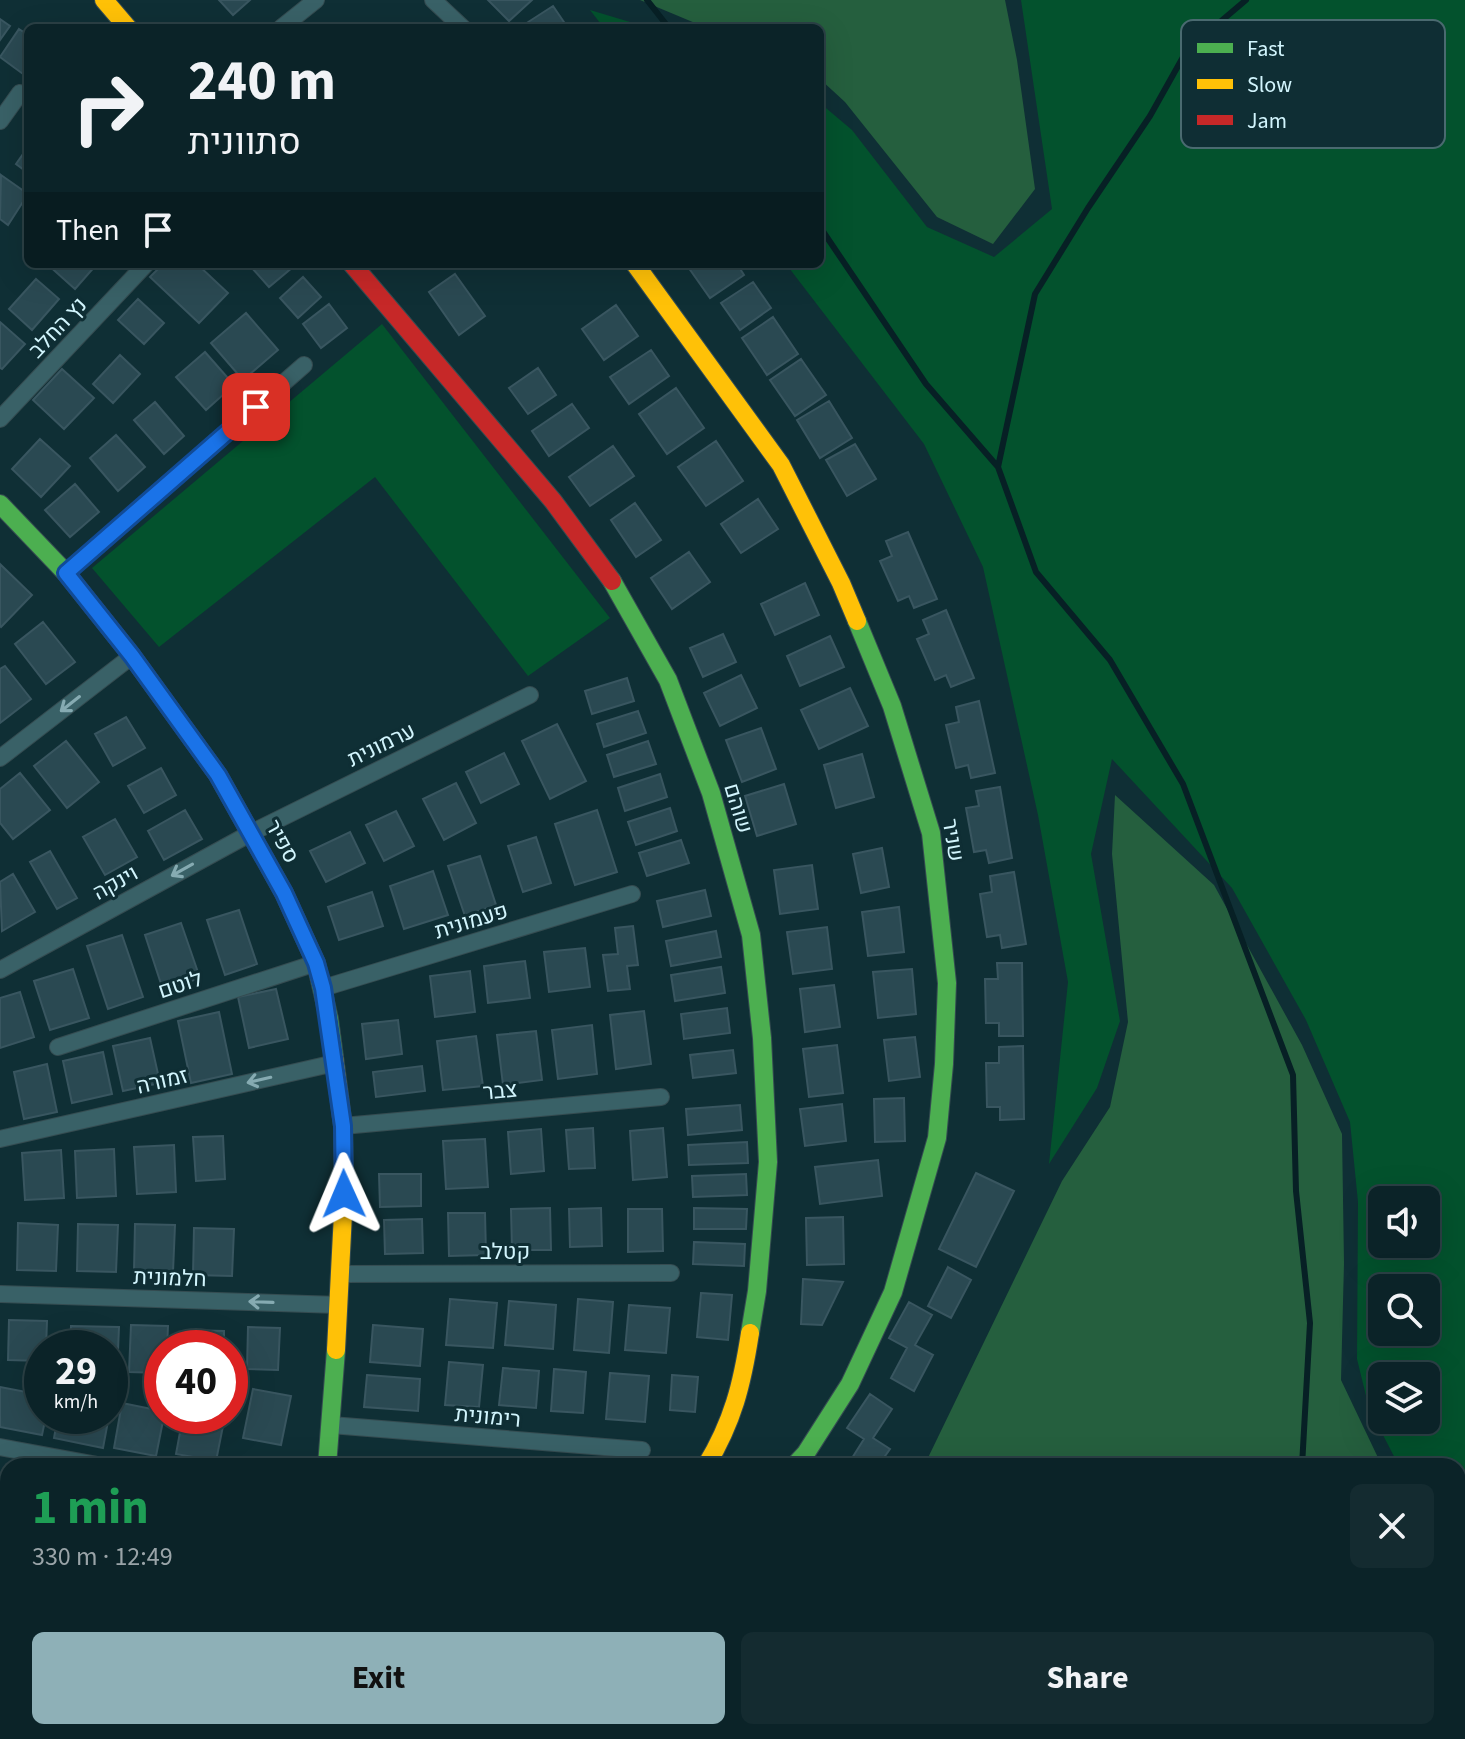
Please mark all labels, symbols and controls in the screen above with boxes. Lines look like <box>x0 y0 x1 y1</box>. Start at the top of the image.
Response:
legend <box>1181 20 1445 148</box>
text: Fast <box>1247 33 1285 65</box>
text: 240 m <box>188 42 336 121</box>
icon: right <box>56 56 160 160</box>
text: Slow <box>1247 69 1292 101</box>
text: Jam <box>1247 105 1287 137</box>
text: סתוונית <box>188 117 301 168</box>
icon: arrive <box>136 208 180 252</box>
text: Then <box>56 209 120 252</box>
street label: נץ החלב <box>21 290 94 365</box>
pin <box>222 373 290 441</box>
icon: arrive <box>234 385 278 429</box>
one-way arrow <box>60 695 81 713</box>
street label: ערמונית <box>342 715 421 775</box>
street label: שוהם <box>715 779 761 837</box>
street label: ספיר <box>257 814 307 869</box>
street label: שניר <box>934 816 972 864</box>
street label: וינקה <box>87 857 144 908</box>
one-way arrow <box>171 863 195 878</box>
street label: פעמונית <box>431 895 512 947</box>
street label: לוטם <box>154 963 207 1007</box>
street label: זמורה <box>133 1060 191 1102</box>
one-way arrow <box>246 1073 272 1088</box>
street label: צבר <box>482 1074 519 1108</box>
position arrow <box>302 1152 386 1236</box>
map controls <box>1368 1186 1440 1434</box>
button: sound <box>1368 1186 1440 1258</box>
street label: קטלב <box>480 1236 530 1268</box>
street label: חלמונית <box>133 1261 207 1295</box>
button: search <box>1368 1274 1440 1346</box>
one-way arrow <box>248 1295 275 1310</box>
speed limit sign: 40 <box>144 1330 248 1434</box>
text: 29 <box>55 1343 97 1400</box>
button: layers <box>1368 1362 1440 1434</box>
text: km/h <box>54 1388 98 1416</box>
street label: רימונית <box>454 1398 522 1436</box>
text: 1 min <box>32 1474 149 1542</box>
button: close <box>1350 1484 1434 1568</box>
text: 330 m · 12:49 <box>32 1538 173 1575</box>
button: Exit <box>32 1632 725 1724</box>
button: Share <box>741 1632 1434 1724</box>

